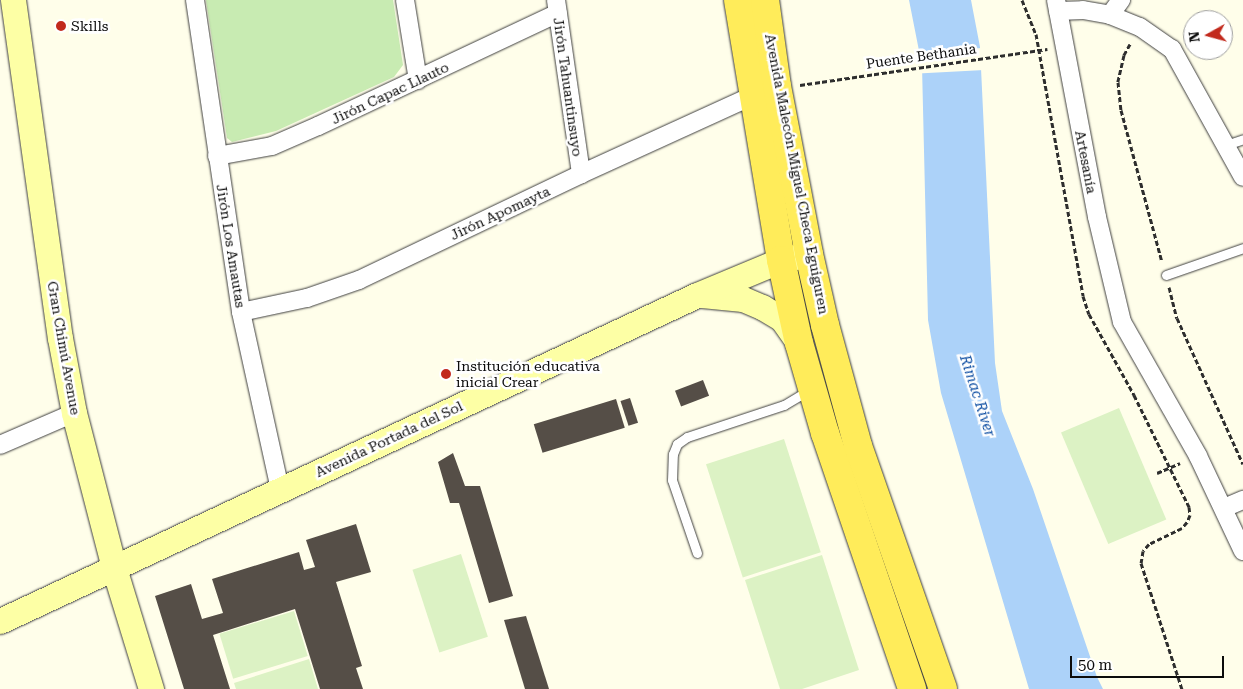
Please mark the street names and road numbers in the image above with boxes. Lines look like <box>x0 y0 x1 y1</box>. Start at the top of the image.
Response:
street label: Jirón Tahuantinsuyo <box>550 16 586 158</box>
street label: Avenida Malecón Miguel Checa Eguiguren <box>762 32 832 316</box>
street label: Puente Bethania <box>865 40 977 72</box>
street label: Jirón Capac Llauto <box>329 58 451 128</box>
street label: Artesanía <box>1072 129 1100 195</box>
street label: Jirón Los Amautas <box>213 183 249 309</box>
street label: Jirón Apomayta <box>447 183 553 243</box>
street label: Gran Chimú Avenue <box>44 280 84 416</box>
street label: Avenida Portada del Sol <box>313 397 465 481</box>

